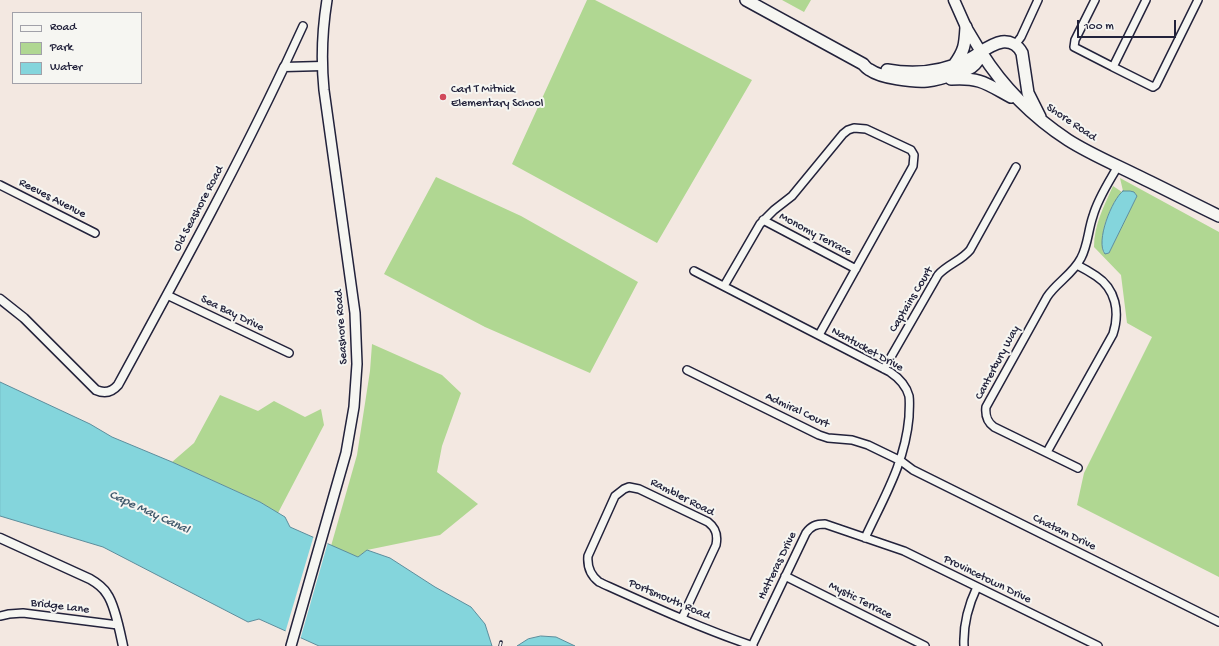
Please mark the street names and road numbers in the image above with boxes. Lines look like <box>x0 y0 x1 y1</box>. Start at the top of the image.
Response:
street label: Shore Road <box>1043 101 1099 145</box>
street label: Old Seashore Road <box>170 164 228 254</box>
street label: Reeves Avenue <box>16 176 88 222</box>
street label: Monomy Terrace <box>776 210 854 260</box>
street label: Captains Court <box>887 265 937 335</box>
street label: Seashore Road <box>332 289 352 365</box>
street label: Sea Bay Drive <box>198 292 266 336</box>
street label: Canterbury Way <box>972 323 1024 403</box>
street label: Nantucket Drive <box>828 324 906 376</box>
street label: Admiral Court <box>763 390 831 432</box>
street label: Rambler Road <box>648 476 716 520</box>
street label: Chatam Drive <box>1030 511 1098 555</box>
street label: Hatteras Drive <box>755 530 801 602</box>
street label: Provincetown Drive <box>941 552 1033 608</box>
street label: Portsmouth Road <box>626 576 712 624</box>
street label: Mystic Terrace <box>826 579 894 623</box>
street label: Bridge Lane <box>30 596 90 618</box>

